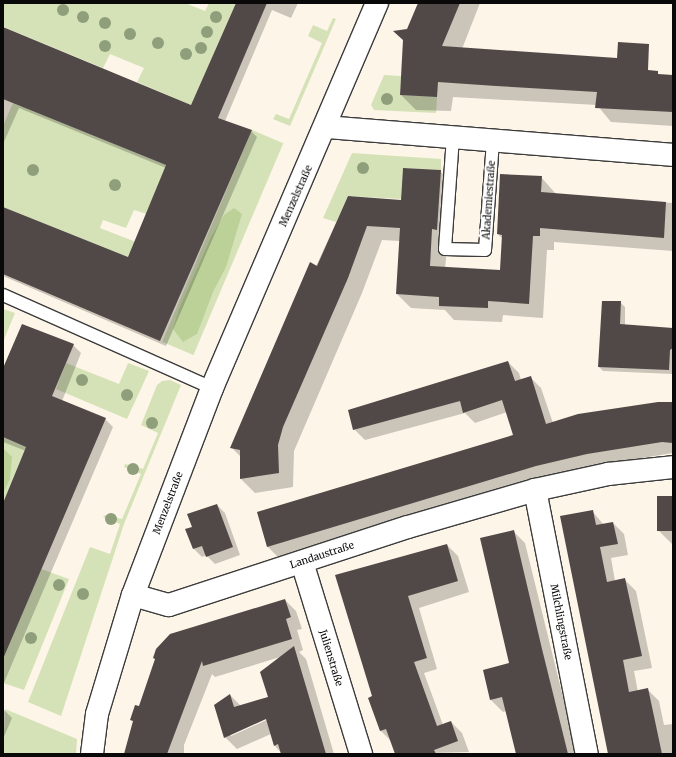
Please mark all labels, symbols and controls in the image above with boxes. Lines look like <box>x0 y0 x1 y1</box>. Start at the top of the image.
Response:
street label: Akademiestraße <box>480 160 498 240</box>
street label: Menzelstraße <box>277 163 315 229</box>
street label: Menzelstraße <box>151 470 185 536</box>
street label: Landaustraße <box>288 539 356 571</box>
street label: Milchlingstraße <box>548 583 574 661</box>
street label: Julienstraße <box>317 628 345 688</box>

